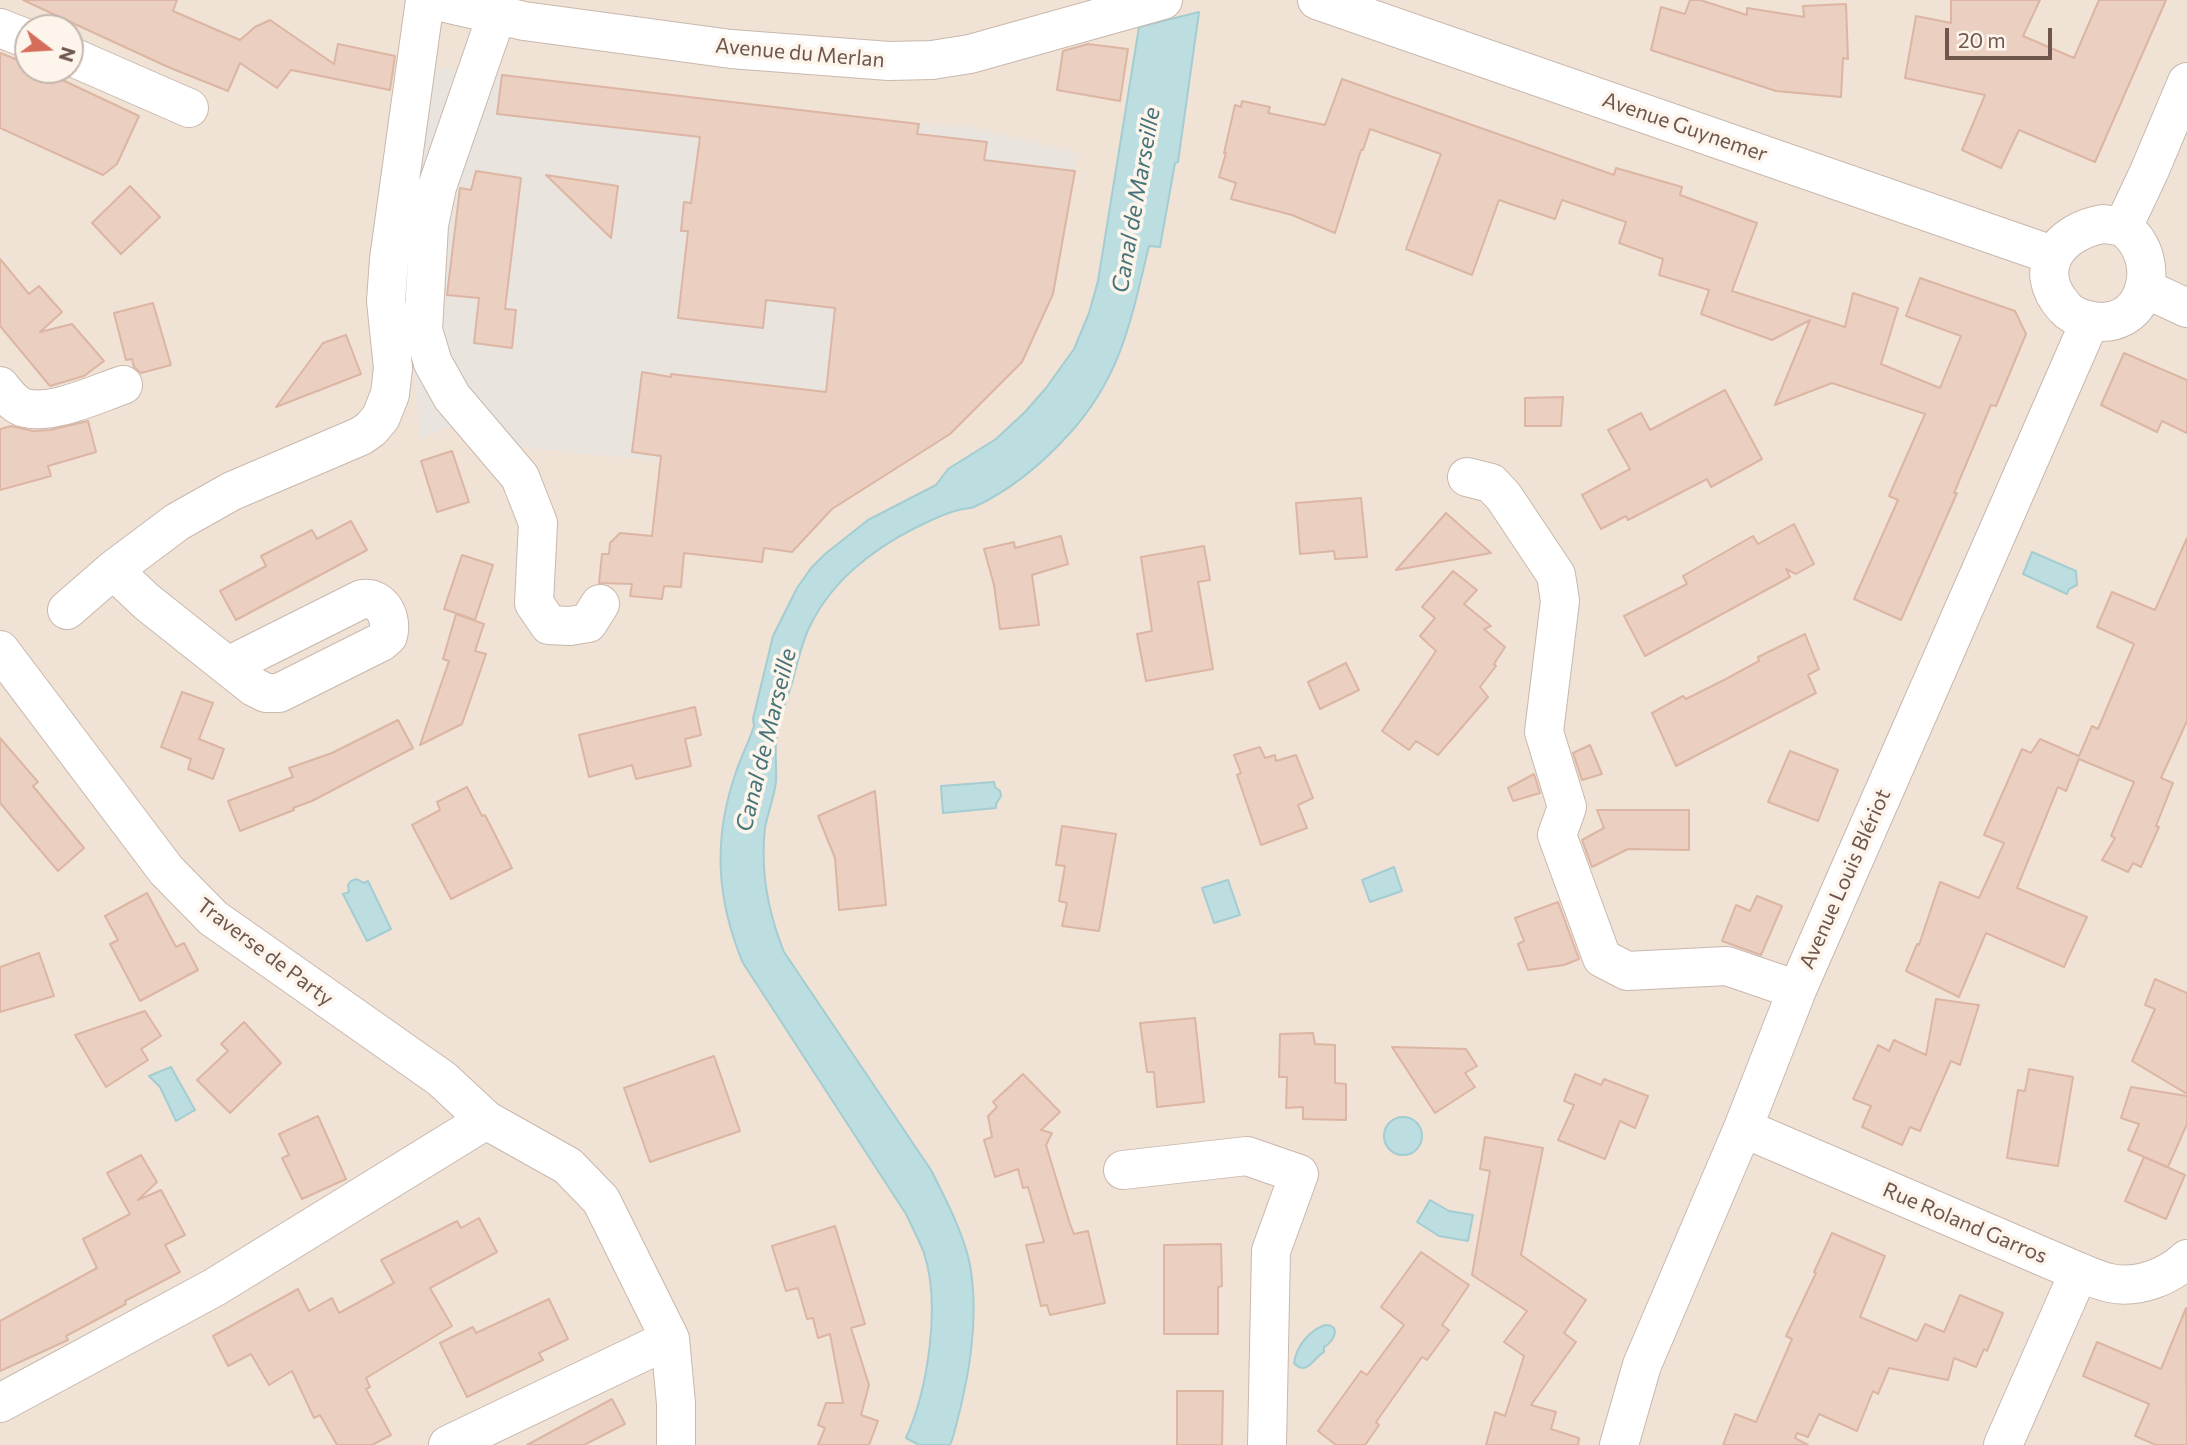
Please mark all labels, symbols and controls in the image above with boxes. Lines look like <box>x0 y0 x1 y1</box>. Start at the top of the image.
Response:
north arrow <box>14 14 84 84</box>
scale bar <box>1949 14 2056 58</box>
text: 20 m <box>1958 27 2006 52</box>
street label: Avenue du Merlan <box>714 33 886 73</box>
text: N <box>55 45 81 65</box>
street label: Avenue Guynemer <box>1599 87 1771 167</box>
water label: Canal de Marseille <box>1106 105 1166 295</box>
water label: Canal de Marseille <box>730 645 802 835</box>
street label: Avenue Louis Blériot <box>1794 785 1896 973</box>
street label: Traverse de Party <box>192 893 338 1011</box>
street label: Rue Roland Garros <box>1879 1177 2051 1269</box>

